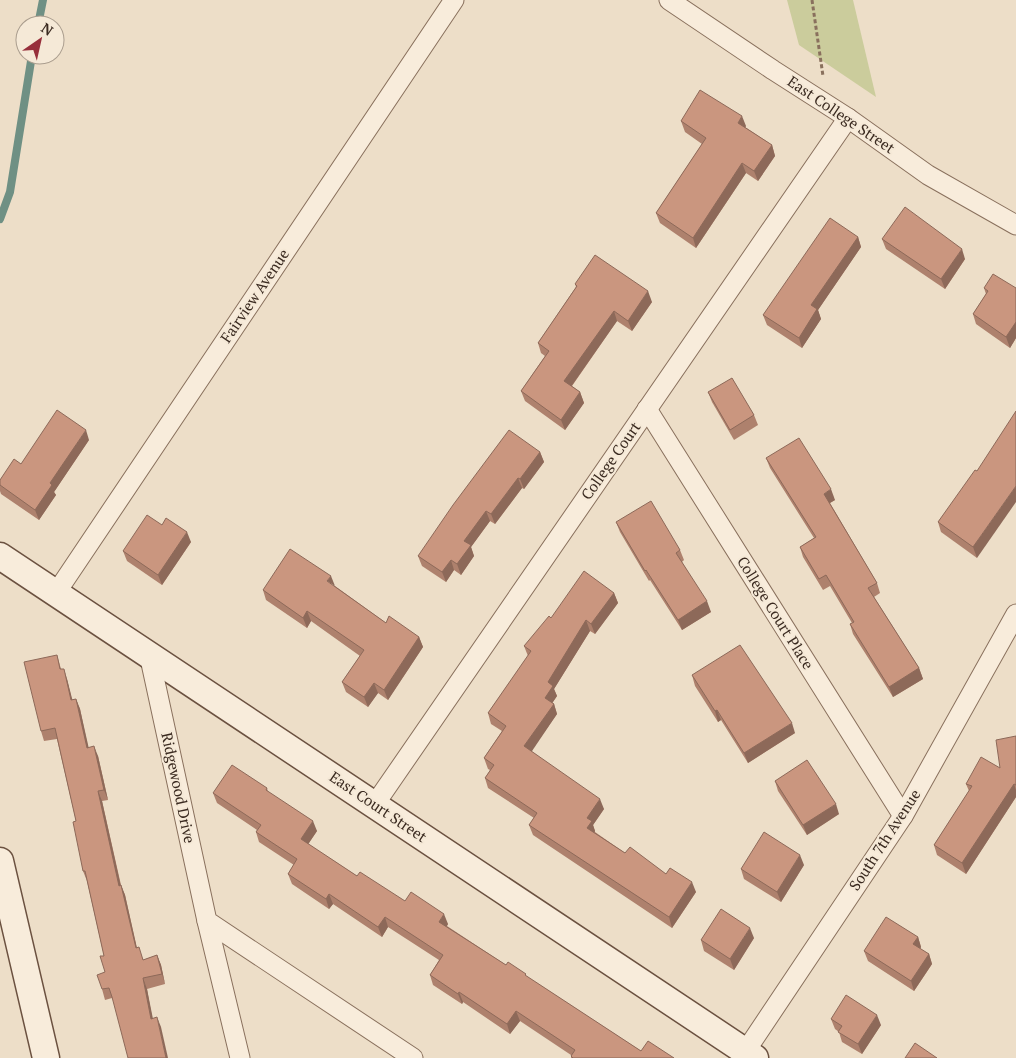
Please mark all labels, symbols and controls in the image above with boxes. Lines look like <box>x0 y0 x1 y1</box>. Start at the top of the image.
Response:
north arrow <box>15 15 65 65</box>
text: N <box>38 18 58 40</box>
street label: East College Street <box>784 71 899 158</box>
street label: Fairview Avenue <box>215 245 293 346</box>
street label: College Court <box>576 417 645 503</box>
street label: College Court Place <box>733 552 819 673</box>
street label: Ridgewood Drive <box>157 730 200 845</box>
street label: East Court Street <box>326 766 431 846</box>
street label: South 7th Avenue <box>844 785 924 894</box>

